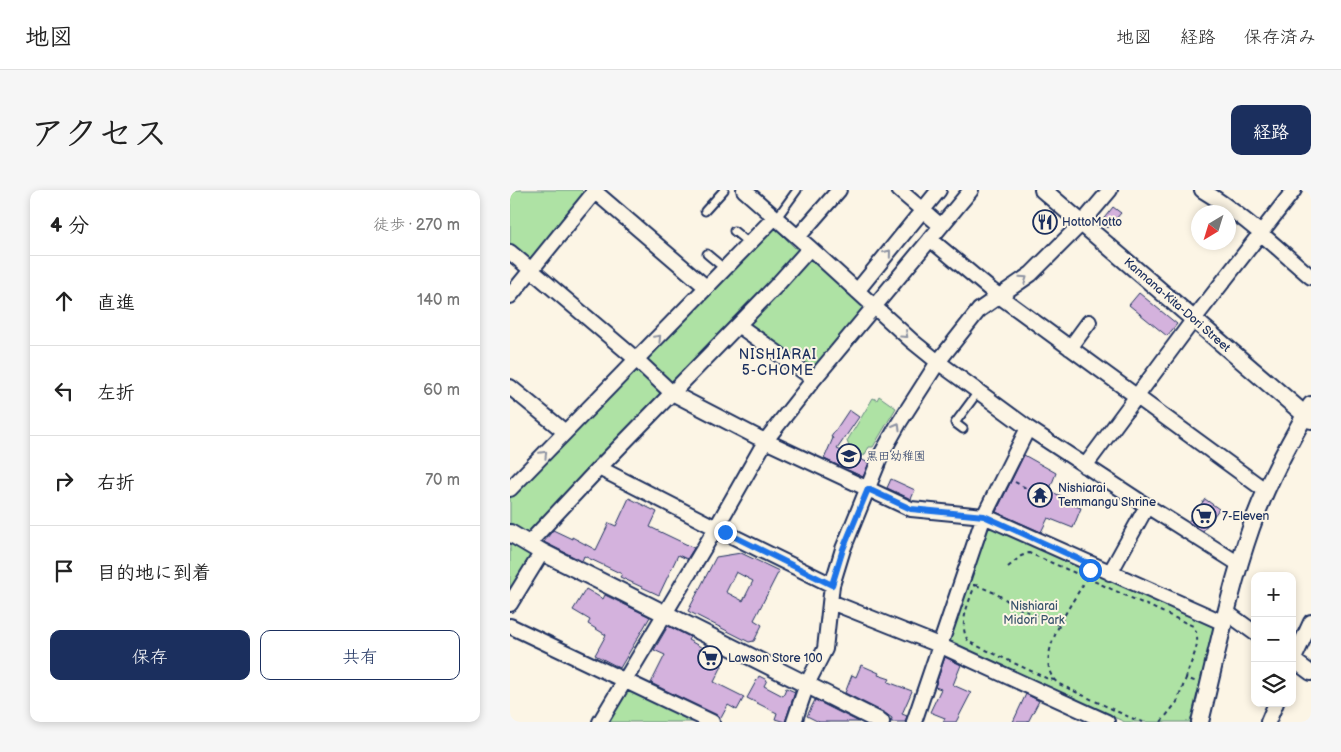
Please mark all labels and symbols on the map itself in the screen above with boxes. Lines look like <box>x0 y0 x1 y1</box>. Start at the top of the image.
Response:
north arrow <box>1191 205 1236 250</box>
restaurant icon: HottoMotto <box>1032 209 1058 235</box>
place label: HottoMotto <box>1062 215 1122 230</box>
one-way arrow <box>883 250 891 259</box>
street label: Kannana-Kita-Dori Street <box>1121 255 1234 356</box>
one-way arrow <box>1018 276 1028 285</box>
one-way arrow <box>900 329 909 338</box>
one-way arrow <box>652 335 661 344</box>
district label: NISHIARAI 5-CHOME <box>739 346 817 379</box>
one-way arrow <box>891 423 901 432</box>
school or university icon: 黒田幼稚園 <box>836 443 862 469</box>
place label: 黒田幼稚園 <box>866 449 926 464</box>
one-way arrow <box>538 451 547 460</box>
place label: Nishiarai Temmangu Shrine <box>1058 481 1156 510</box>
temple icon: Nishiarai Temmangu Shrine <box>1027 482 1053 508</box>
supermarket icon: 7-Eleven <box>1191 503 1217 529</box>
place label: 7-Eleven <box>1222 509 1270 524</box>
route end <box>714 521 737 544</box>
route start <box>1079 559 1102 582</box>
park label: Nishiarai Midori Park <box>1003 599 1065 628</box>
supermarket icon: Lawson Store 100 <box>697 645 723 671</box>
place label: Lawson Store 100 <box>728 651 823 666</box>

